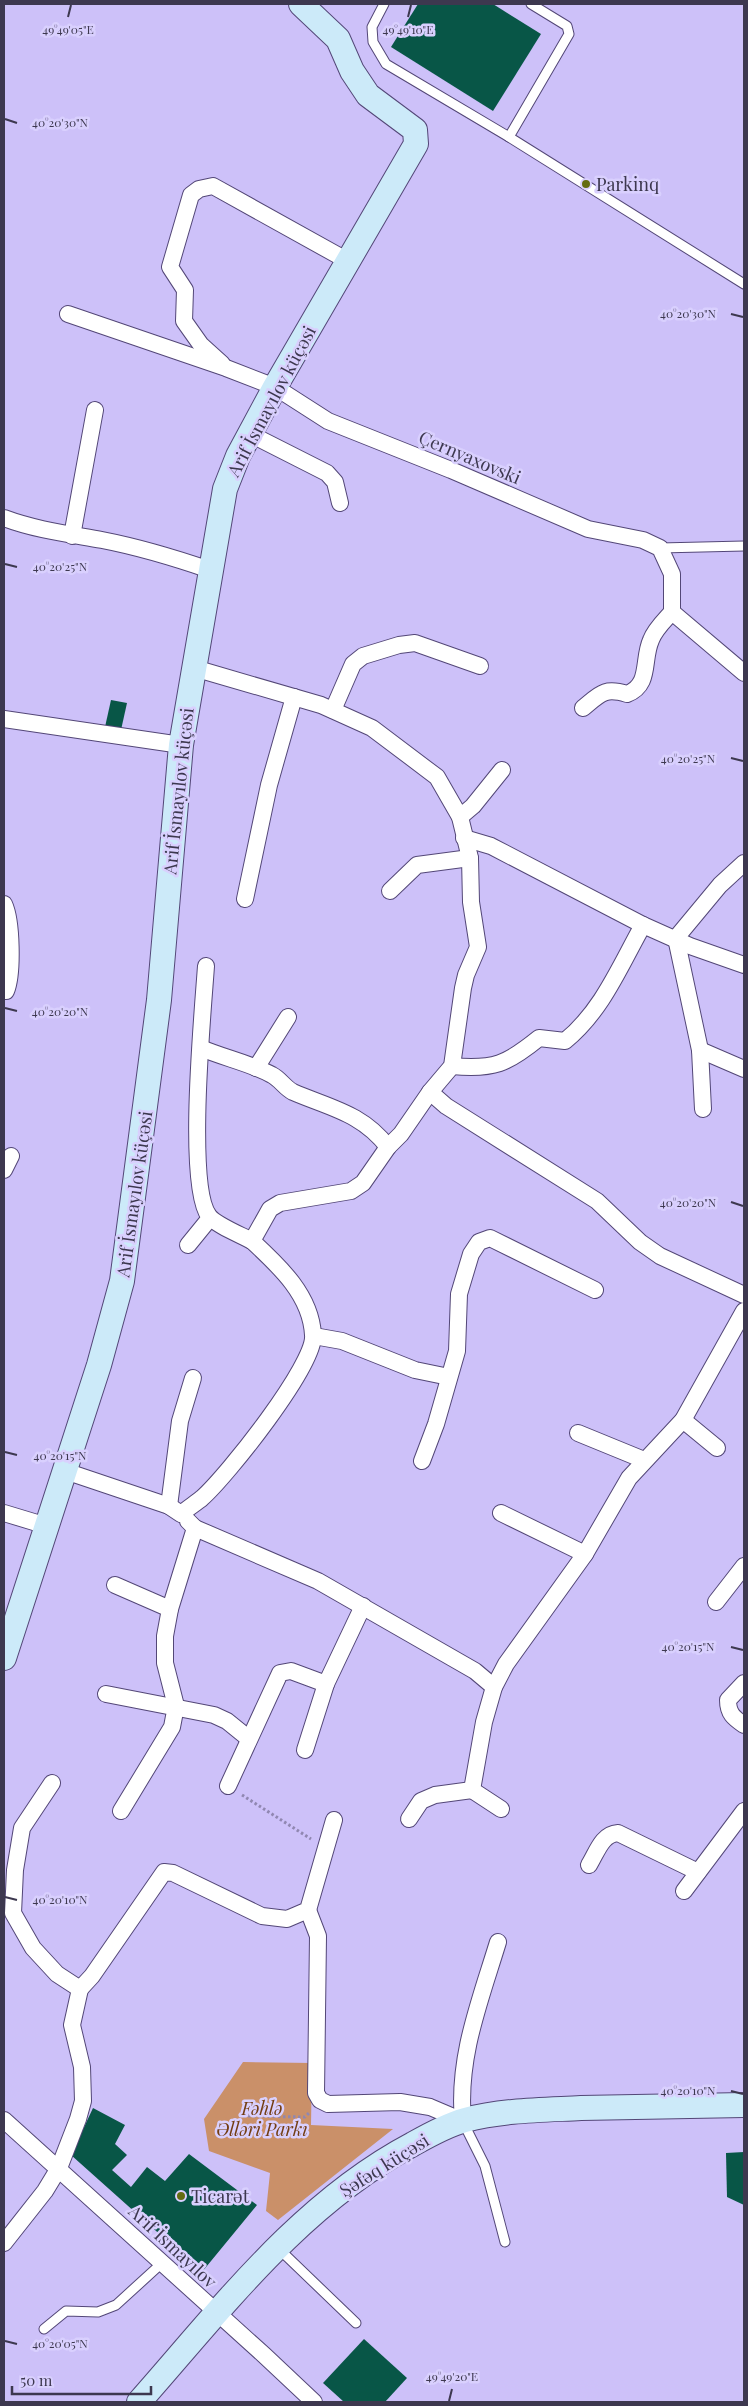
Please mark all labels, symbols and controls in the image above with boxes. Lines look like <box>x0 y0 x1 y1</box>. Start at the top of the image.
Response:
text: 49°49'05"E <box>42 21 94 37</box>
text: 49°49'10"E <box>382 21 434 37</box>
text: 40°20'30"N <box>32 114 89 130</box>
place label: Parkinq <box>596 172 659 196</box>
marker: Parkinq <box>580 178 592 190</box>
text: 40°20'30"N <box>660 305 717 321</box>
street label: Arif İsmayılov küçəsi <box>221 321 321 482</box>
street label: Çernyaxovski <box>415 425 525 489</box>
text: 40°20'25"N <box>33 558 88 574</box>
street label: Arif İsmayılov küçəsi <box>157 706 199 877</box>
text: 40°20'25"N <box>661 750 716 766</box>
text: 40°20'20"N <box>32 1003 89 1019</box>
street label: Arif İsmayılov küçəsi <box>110 1109 158 1280</box>
text: 40°20'20"N <box>660 1194 717 1210</box>
text: 40°20'15"N <box>34 1447 87 1463</box>
text: 40°20'15"N <box>662 1638 715 1654</box>
text: 40°20'10"N <box>32 1891 88 1907</box>
text: 40°20'10"N <box>660 2082 716 2098</box>
park label: Fəhlə Əlləri Parkı <box>216 2096 308 2141</box>
street label: Şəfəq küçəsi <box>335 2128 433 2202</box>
place label: Ticarət <box>191 2184 250 2208</box>
marker: Ticarət <box>175 2190 187 2202</box>
street label: Arif İsmayılov <box>123 2198 222 2293</box>
text: 40°20'05"N <box>32 2335 88 2351</box>
scale bar <box>12 2364 151 2396</box>
text: 49°49'20"E <box>426 2368 478 2384</box>
text: 50 m <box>20 2370 53 2390</box>

